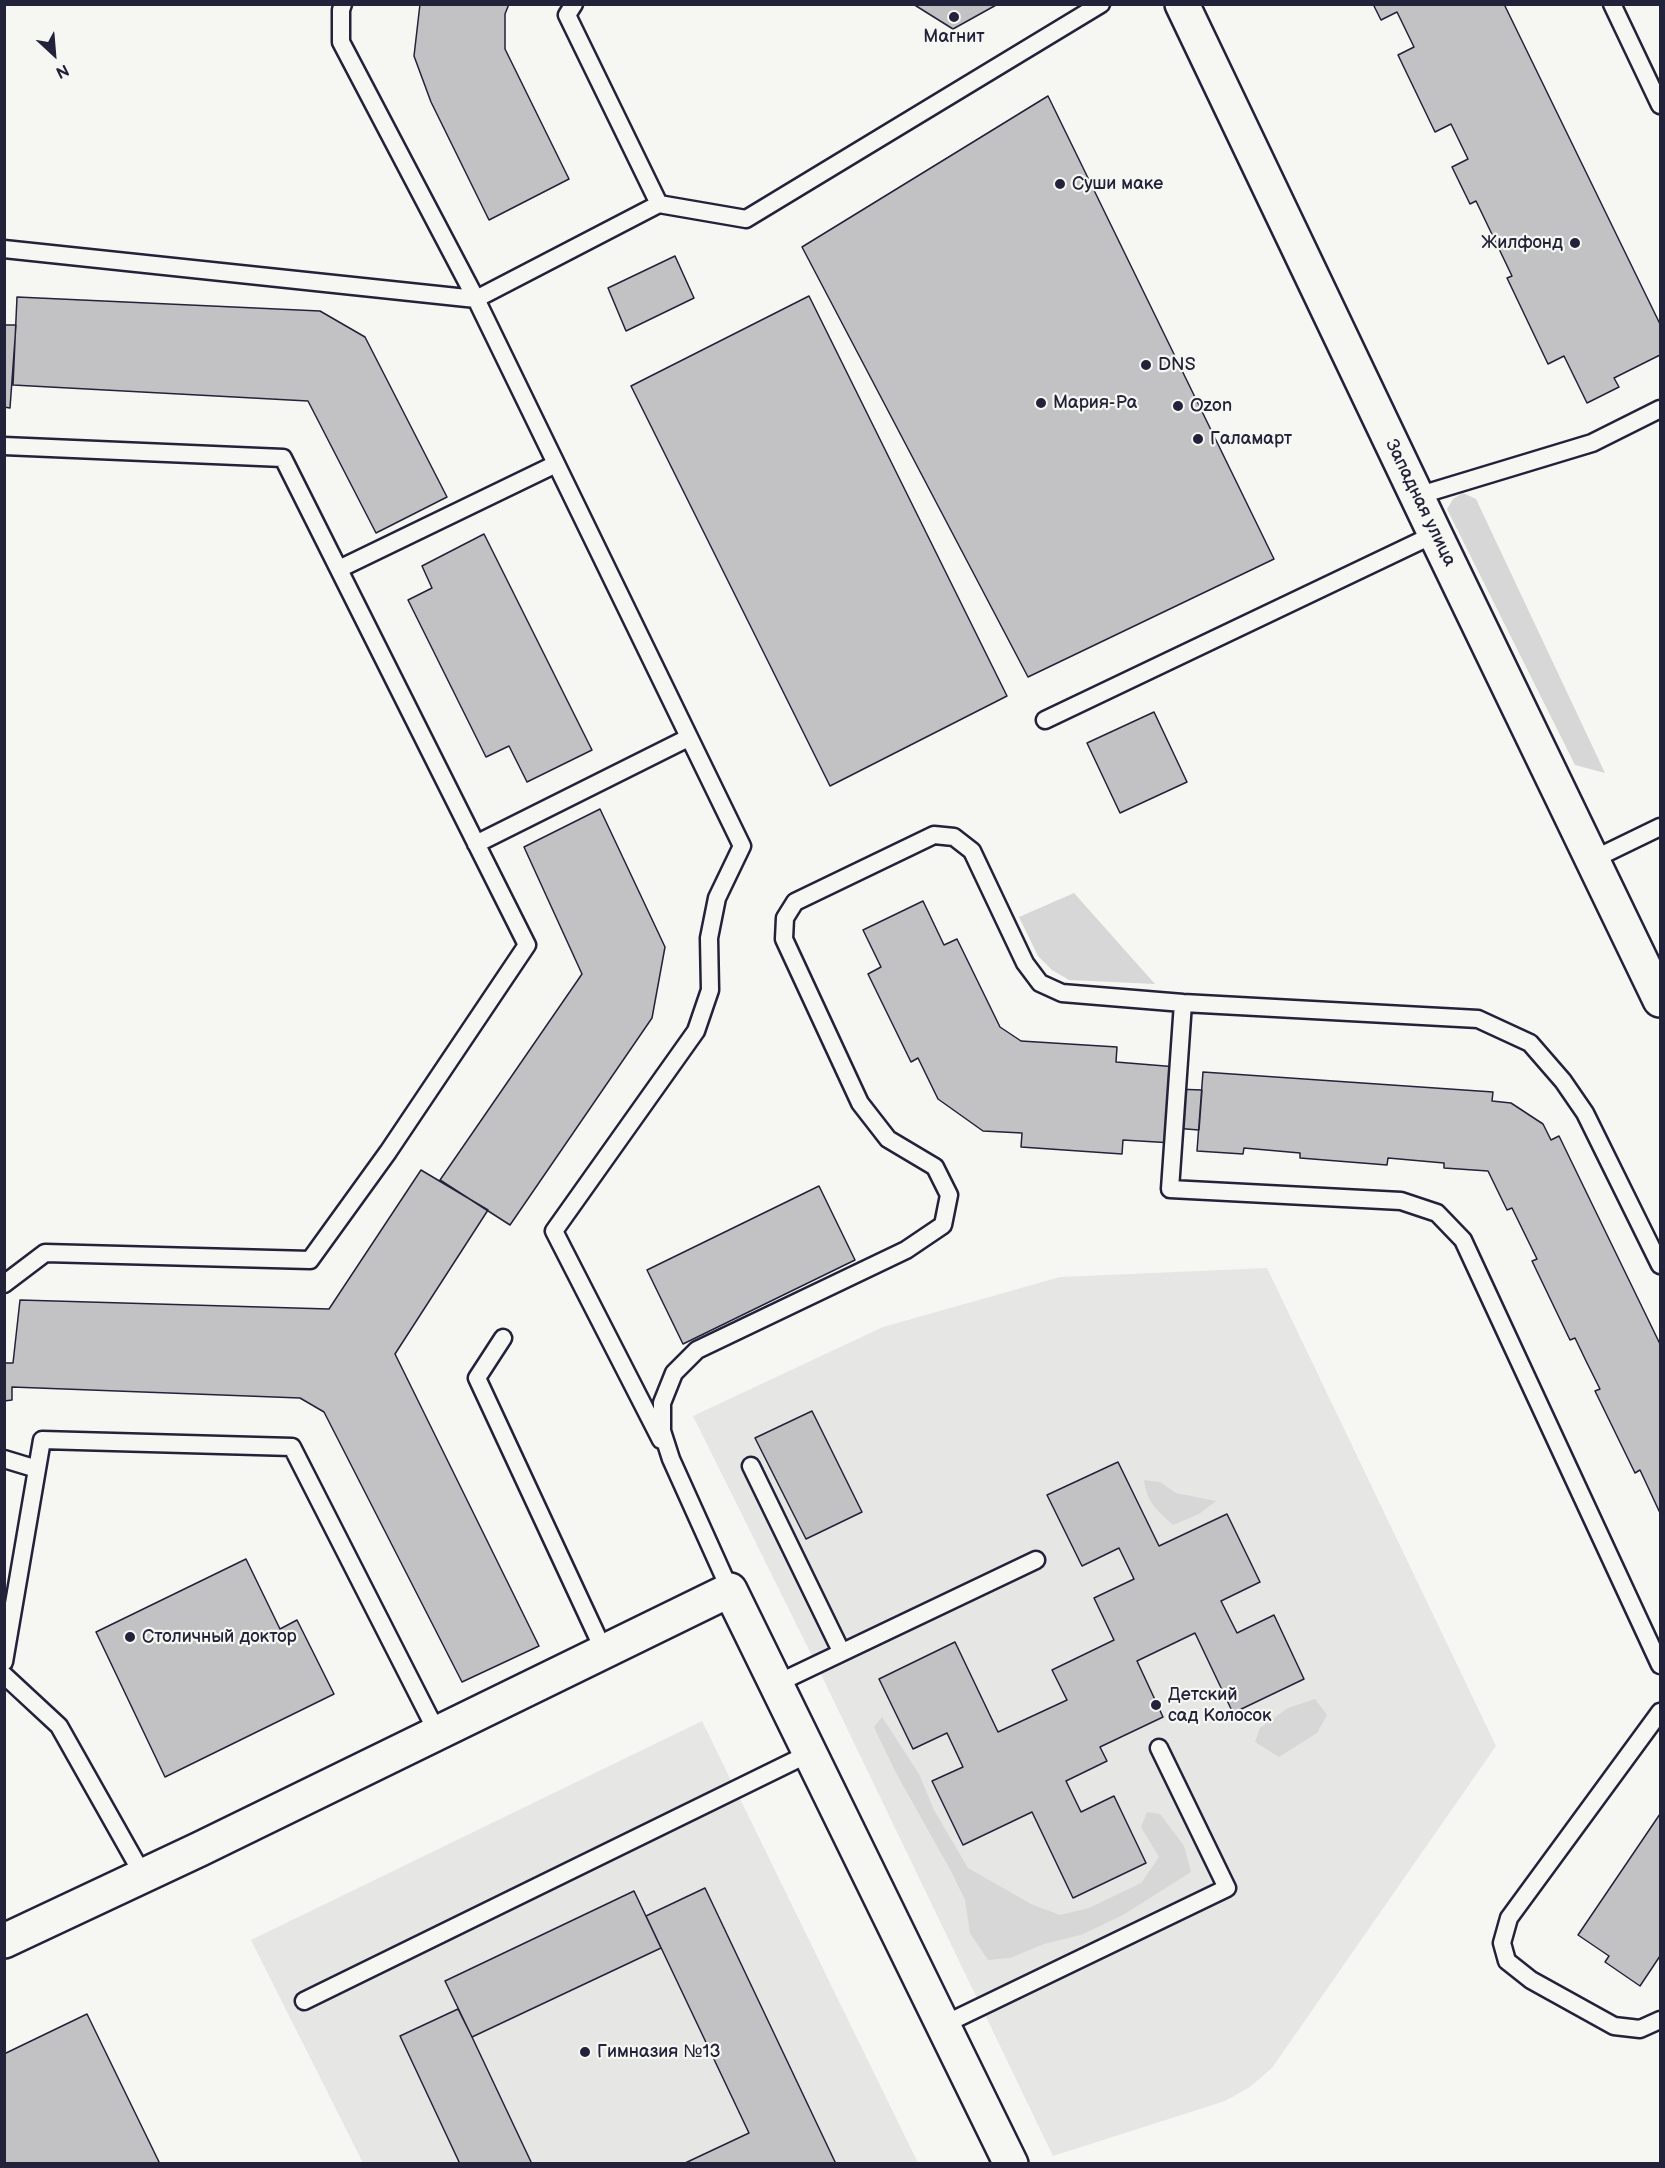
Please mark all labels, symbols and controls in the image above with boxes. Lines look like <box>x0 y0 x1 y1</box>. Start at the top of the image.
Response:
marker: Магнит <box>947 10 961 24</box>
north arrow <box>24 24 84 84</box>
place label: Магнит <box>923 26 985 48</box>
text: N <box>53 59 72 82</box>
place label: Суши маке <box>1072 173 1163 195</box>
marker: Суши маке <box>1053 177 1067 191</box>
place label: Жилфонд <box>1481 232 1563 254</box>
marker: Жилфонд <box>1568 236 1582 250</box>
place label: DNS <box>1158 354 1196 376</box>
marker: DNS <box>1139 358 1153 372</box>
place label: Мария-Ра <box>1053 392 1137 414</box>
place label: Ozon <box>1190 395 1232 417</box>
marker: Мария-Ра <box>1034 396 1048 410</box>
marker: Ozon <box>1171 399 1185 413</box>
place label: Галамарт <box>1210 428 1292 450</box>
marker: Галамарт <box>1191 432 1205 446</box>
street label: Западная улица <box>1380 436 1460 570</box>
place label: Столичный доктор <box>142 1626 297 1648</box>
marker: Столичный доктор <box>123 1630 137 1644</box>
place label: Детский сад Колосок <box>1168 1684 1272 1726</box>
marker: Детский сад Колосок <box>1149 1698 1163 1712</box>
place label: Гимназия №13 <box>597 2041 721 2063</box>
marker: Гимназия №13 <box>578 2045 592 2059</box>

